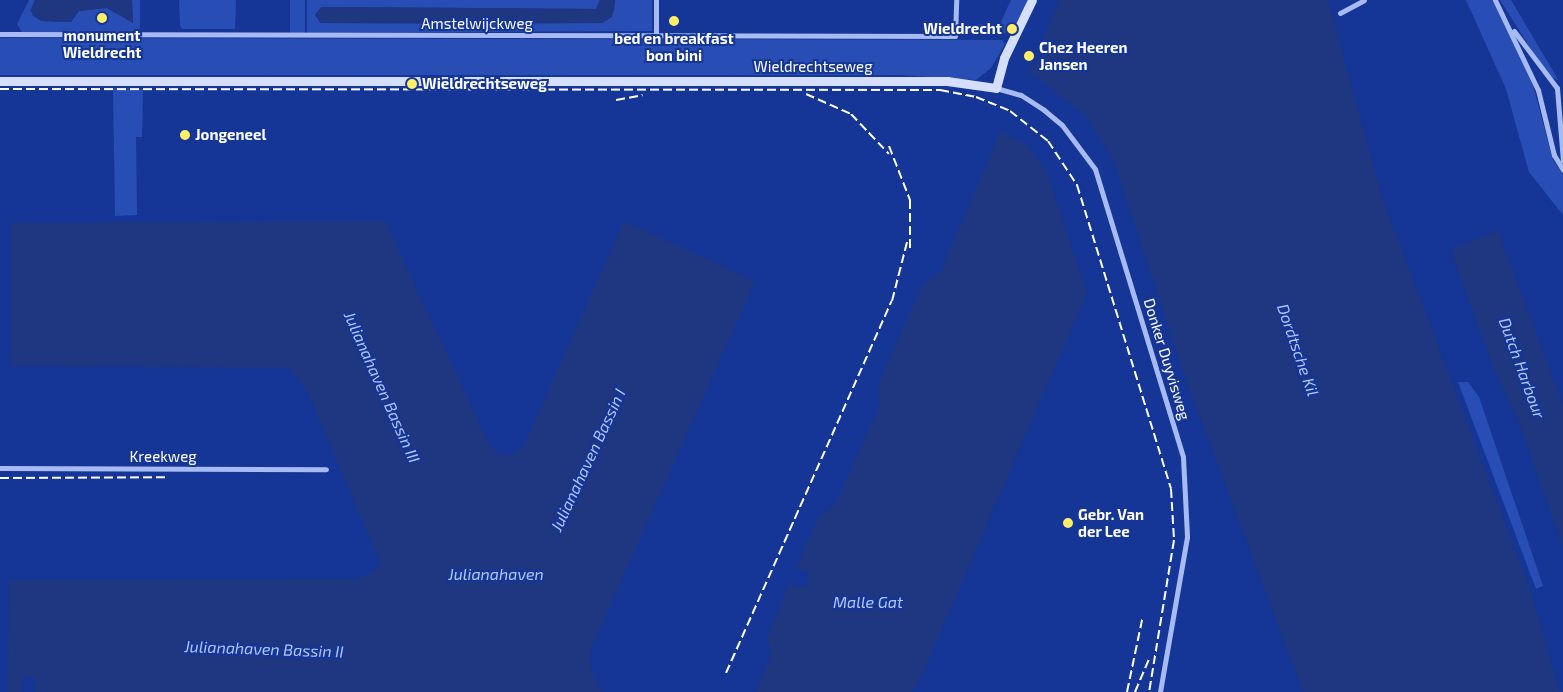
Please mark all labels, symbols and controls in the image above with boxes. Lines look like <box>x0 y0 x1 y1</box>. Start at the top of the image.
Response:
marker: monument Wieldrecht <box>96 12 108 24</box>
street label: Amstelwijckweg <box>421 15 533 33</box>
marker: bed en breakfast bon bini <box>668 15 680 27</box>
place label: Wieldrecht <box>923 20 1002 38</box>
marker: Wieldrecht <box>1006 23 1018 35</box>
place label: monument Wieldrecht <box>63 26 141 61</box>
place label: bed en breakfast bon bini <box>614 29 734 64</box>
place label: Chez Heeren Jansen <box>1039 38 1127 73</box>
marker: Chez Heeren Jansen <box>1023 50 1035 62</box>
street label: Wieldrechtseweg <box>753 58 873 76</box>
place label: Wieldrechtseweg <box>422 75 547 93</box>
marker: Wieldrechtseweg <box>406 78 418 90</box>
place label: Jongeneel <box>195 126 266 144</box>
marker: Jongeneel <box>179 129 191 141</box>
street label: Donker Duyvisweg <box>1140 296 1194 422</box>
water label: Dordtsche Kil <box>1273 301 1323 399</box>
water label: Julianahaven Bassin III <box>340 308 424 466</box>
water label: Dutch Harbour <box>1495 315 1549 421</box>
water label: Julianahaven Bassin I <box>547 386 629 534</box>
street label: Kreekweg <box>129 448 197 466</box>
place label: Gebr. Van der Lee <box>1078 505 1144 540</box>
marker: Gebr. Van der Lee <box>1062 517 1074 529</box>
water label: Julianahaven <box>448 564 544 584</box>
water label: Malle Gat <box>833 592 903 612</box>
water label: Julianahaven Bassin II <box>184 637 344 661</box>

